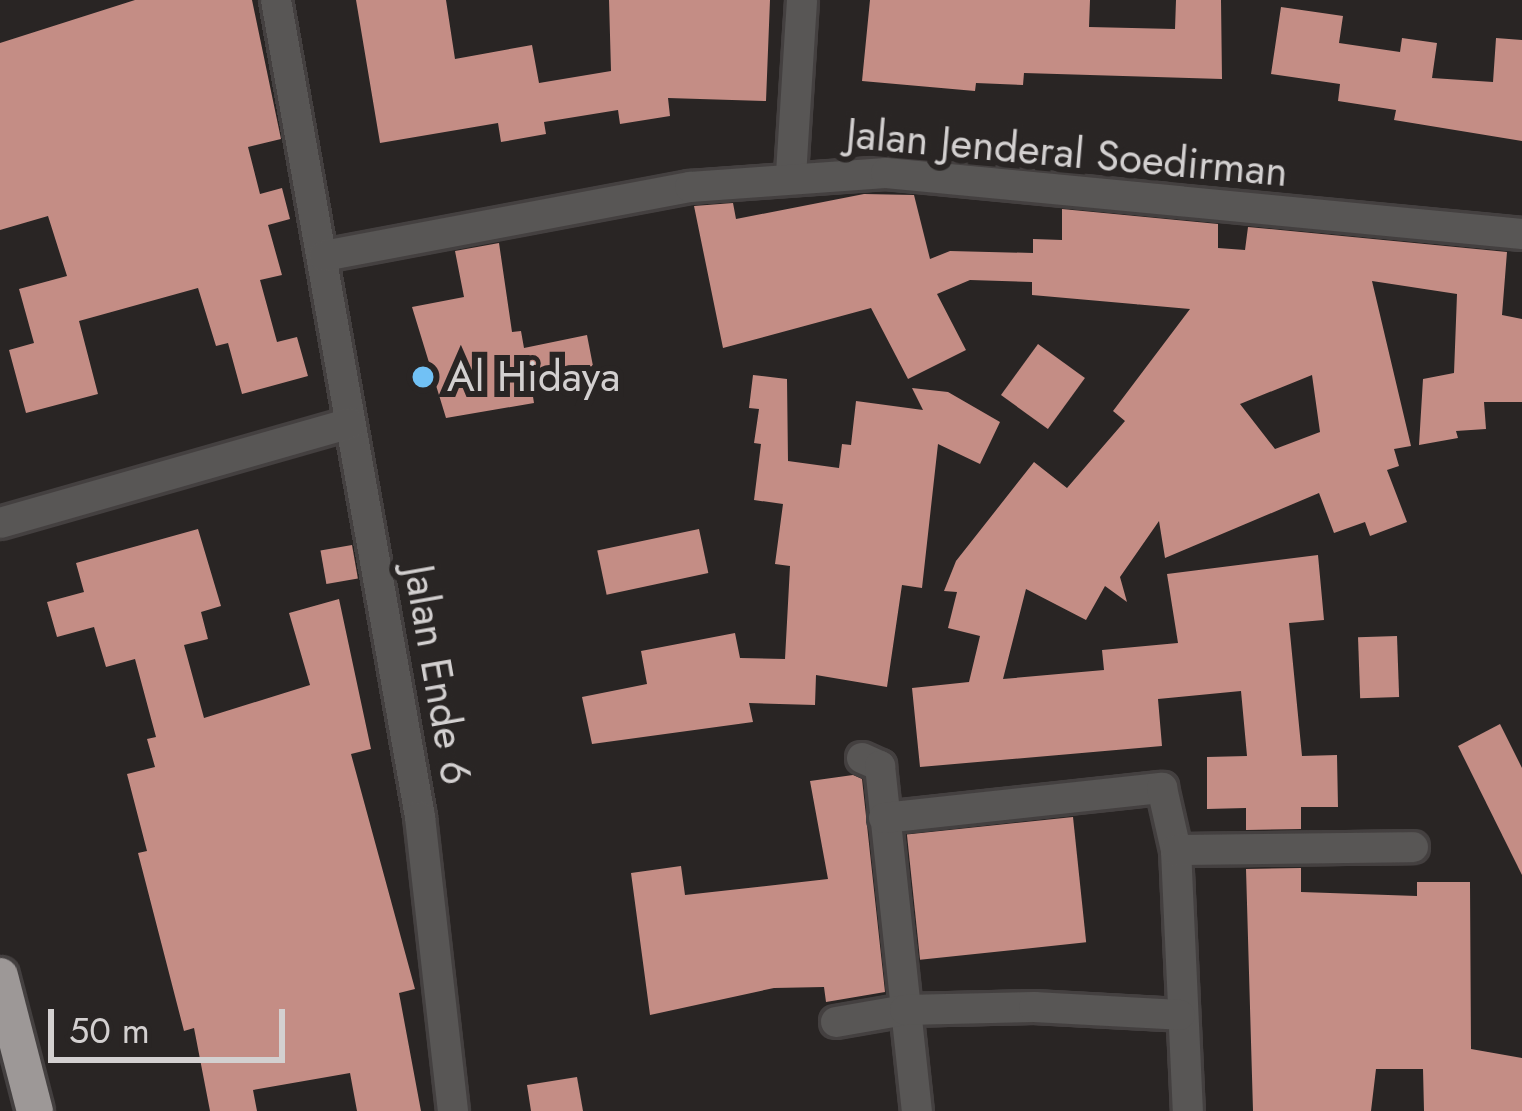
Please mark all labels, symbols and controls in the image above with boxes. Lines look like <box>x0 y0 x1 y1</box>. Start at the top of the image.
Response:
street label: Jalan Jenderal Soedirman <box>844 109 1290 197</box>
place label: Al Hidaya <box>447 352 621 402</box>
marker: Al Hidaya <box>410 364 436 390</box>
street label: Jalan Ende 6 <box>393 561 481 789</box>
scale bar <box>54 985 291 1059</box>
text: 50 m <box>69 1004 150 1056</box>

